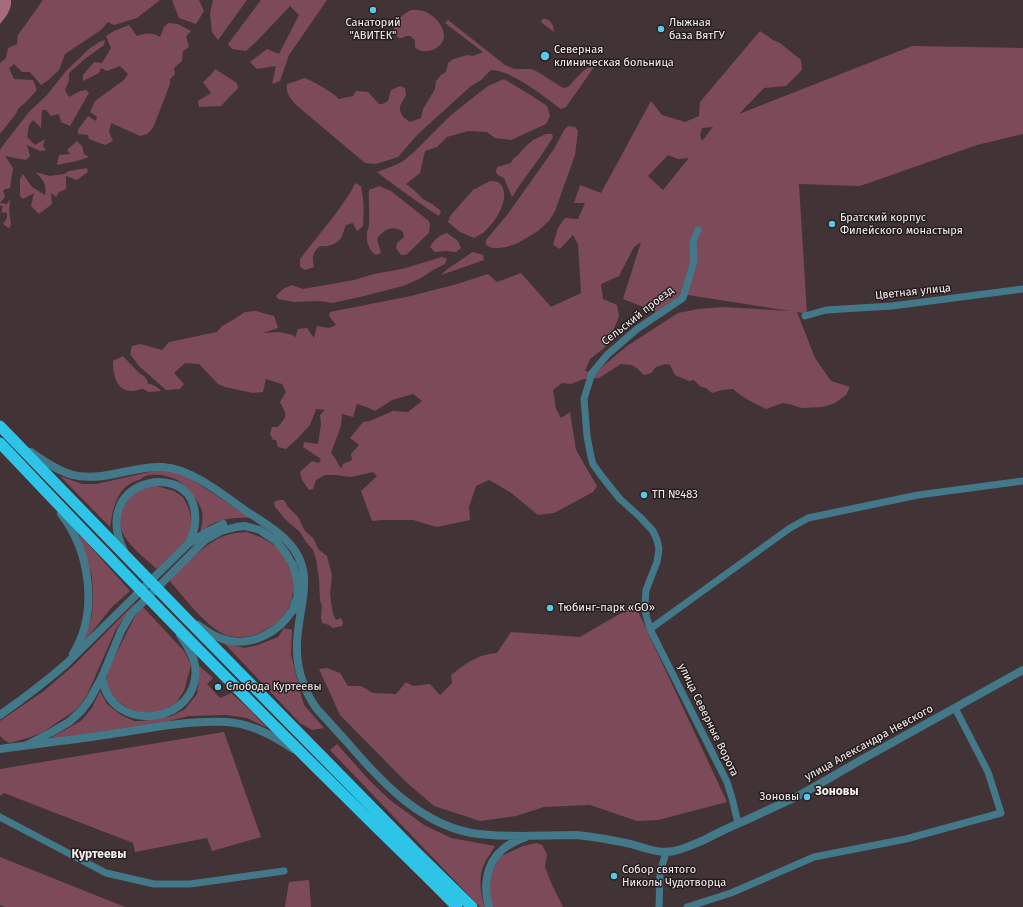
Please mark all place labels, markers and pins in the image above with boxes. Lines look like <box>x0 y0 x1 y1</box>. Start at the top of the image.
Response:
marker: Санаторий "АВИТЕК" <box>368 5 378 15</box>
place label: Санаторий "АВИТЕК" <box>345 16 401 42</box>
place label: Лыжная база ВятГУ <box>669 16 725 42</box>
marker: Лыжная база ВятГУ <box>656 24 666 34</box>
place label: Северная клиническая больница <box>554 43 674 69</box>
marker: Северная клиническая больница <box>539 50 551 62</box>
place label: Братский корпус Филейского монастыря <box>840 211 963 237</box>
marker: Братский корпус Филейского монастыря <box>827 219 837 229</box>
place label: ТП №483 <box>652 488 698 502</box>
marker: ТП №483 <box>639 490 649 500</box>
place label: Тюбинг-парк «GO» <box>558 601 655 615</box>
marker: Тюбинг-парк «GO» <box>545 603 555 613</box>
place label: Слобода Куртеевы <box>226 680 322 694</box>
marker: Слобода Куртеевы <box>213 682 223 692</box>
place label: Зоновы <box>760 790 799 804</box>
marker: Зоновы <box>802 792 812 802</box>
place label: Собор святого Николы Чудотворца <box>622 863 726 889</box>
marker: Собор святого Николы Чудотворца <box>609 871 619 881</box>

